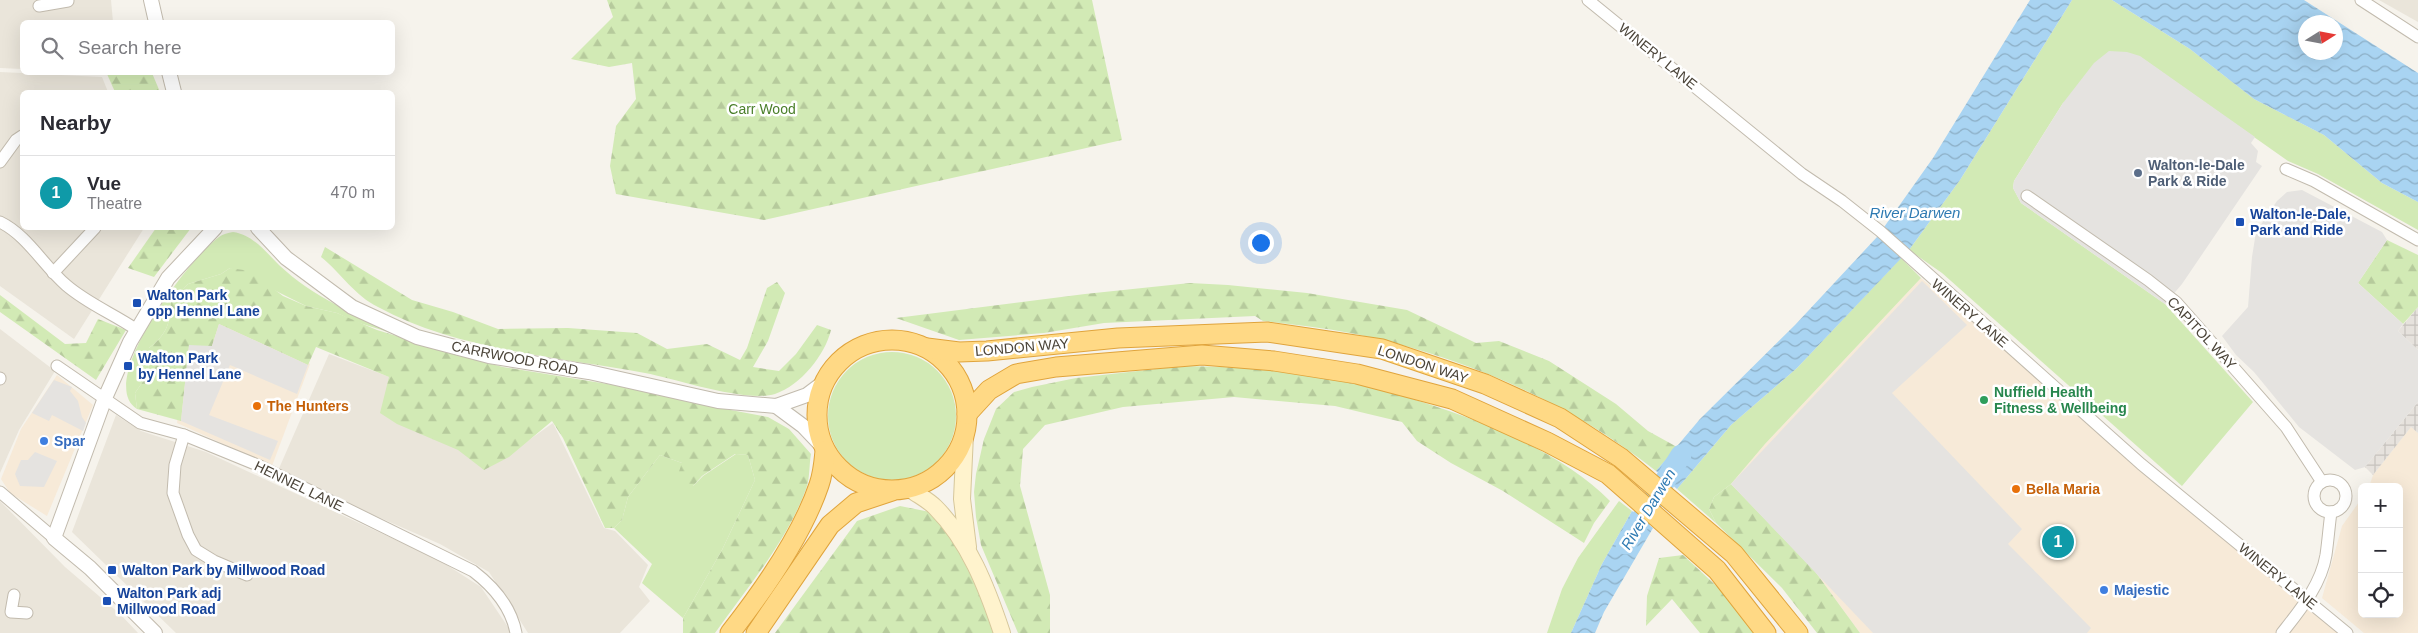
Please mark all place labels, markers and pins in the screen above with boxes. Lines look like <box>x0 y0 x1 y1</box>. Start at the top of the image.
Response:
place label: Walton-le-Dale Park & Ride <box>2148 157 2245 189</box>
marker: Walton-le-Dale Park & Ride <box>2132 167 2144 179</box>
place label: Walton-le-Dale, Park and Ride <box>2250 206 2351 238</box>
marker: Walton-le-Dale, Park and Ride <box>2234 216 2246 228</box>
place label: Walton Park opp Hennel Lane <box>147 287 260 319</box>
marker: Walton Park opp Hennel Lane <box>131 297 143 309</box>
place label: Walton Park by Hennel Lane <box>138 350 242 382</box>
marker: Walton Park by Hennel Lane <box>122 360 134 372</box>
place label: Nuffield Health Fitness & Wellbeing <box>1994 384 2127 416</box>
marker: Nuffield Health Fitness & Wellbeing <box>1978 394 1990 406</box>
place label: The Hunters <box>267 398 349 414</box>
marker: The Hunters <box>251 400 263 412</box>
place label: Spar <box>54 433 86 449</box>
marker: Spar <box>38 435 50 447</box>
place label: Bella Maria <box>2026 481 2100 497</box>
marker: Bella Maria <box>2010 483 2022 495</box>
pin: 1 <box>2042 523 2074 561</box>
place label: Walton Park by Millwood Road <box>122 562 325 578</box>
marker: Walton Park by Millwood Road <box>106 564 118 576</box>
place label: Majestic <box>2114 582 2169 598</box>
marker: Majestic <box>2098 584 2110 596</box>
place label: Walton Park adj Millwood Road <box>117 585 222 617</box>
marker: Walton Park adj Millwood Road <box>101 595 113 607</box>

